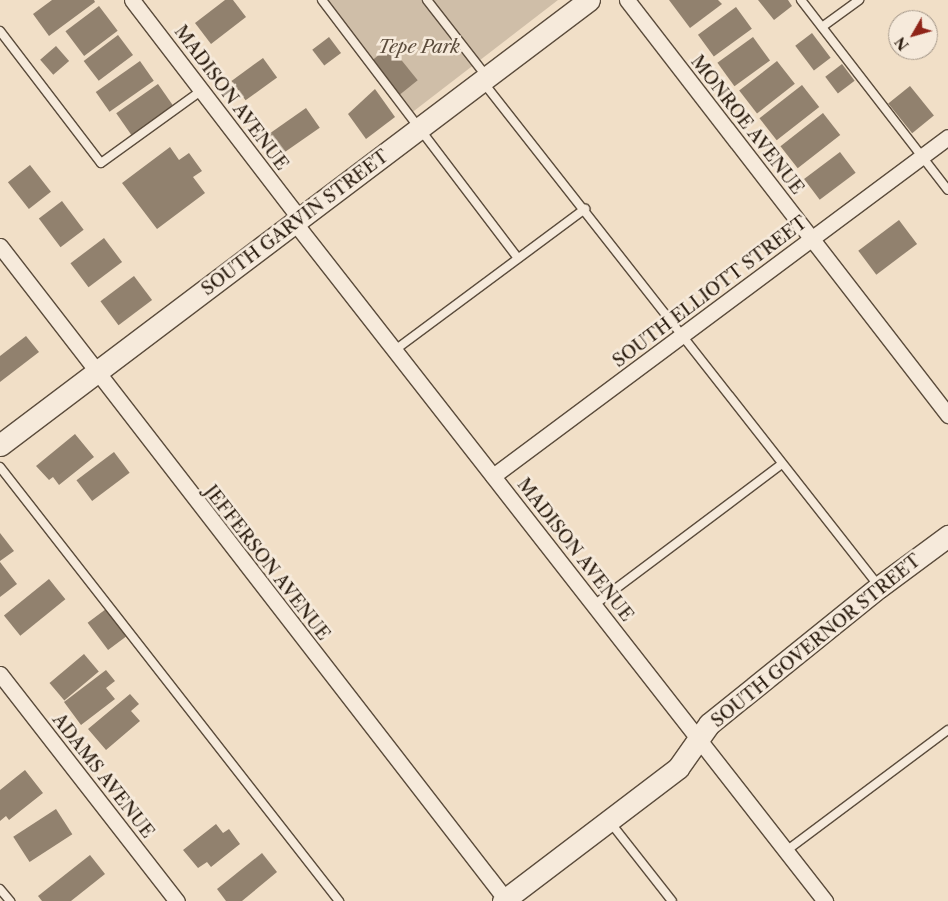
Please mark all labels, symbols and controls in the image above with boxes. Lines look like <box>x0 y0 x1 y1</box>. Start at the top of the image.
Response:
north arrow <box>888 10 938 60</box>
street label: MADISON AVENUE <box>169 21 293 175</box>
text: N <box>891 33 913 54</box>
park label: Tepe Park <box>378 36 460 58</box>
street label: MONROE AVENUE <box>686 51 808 199</box>
street label: SOUTH GARVIN STREET <box>197 146 393 300</box>
street label: SOUTH ELLIOTT STREET <box>608 212 812 372</box>
street label: MADISON AVENUE <box>512 474 638 626</box>
street label: JEFFERSON AVENUE <box>200 481 334 645</box>
street label: SOUTH GOVERNOR STREET <box>707 550 925 732</box>
street label: ADAMS AVENUE <box>47 709 159 843</box>

